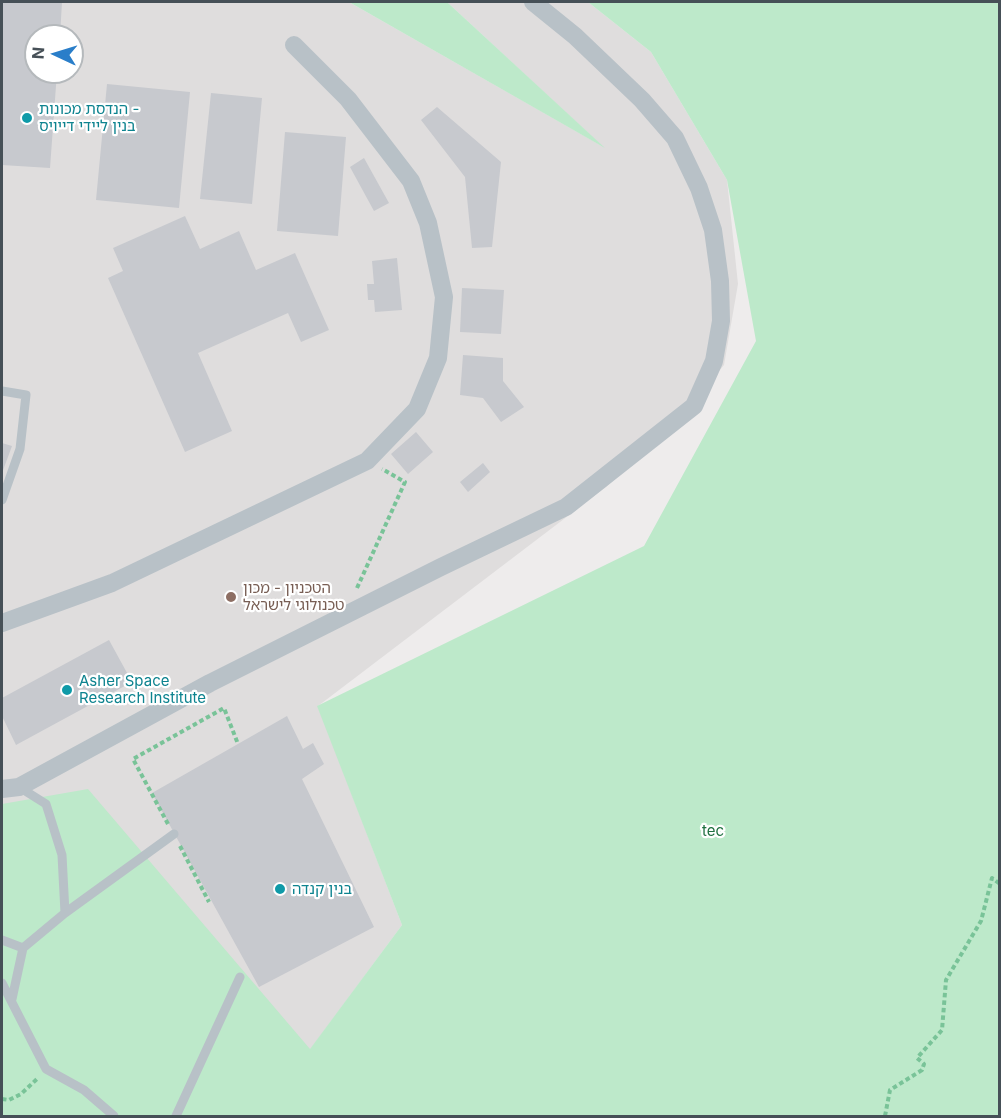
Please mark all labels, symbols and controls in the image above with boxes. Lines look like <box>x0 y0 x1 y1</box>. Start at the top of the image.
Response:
north arrow <box>24 24 84 84</box>
text: N <box>28 46 48 60</box>
place label: הנדסת מכונות - בנין ליידי דייויס <box>39 100 139 135</box>
marker: הנדסת מכונות - בנין ליידי דייויס <box>20 111 34 125</box>
place label: הטכניון - מכון טכנולוגי לישראל <box>243 579 345 614</box>
marker: הטכניון - מכון טכנולוגי לישראל <box>224 590 238 604</box>
place label: Asher Space Research Institute <box>79 672 206 707</box>
marker: Asher Space Research Institute <box>60 683 74 697</box>
park label: tec <box>702 822 724 840</box>
place label: בנין קנדה <box>292 880 352 898</box>
marker: בנין קנדה <box>273 882 287 896</box>

